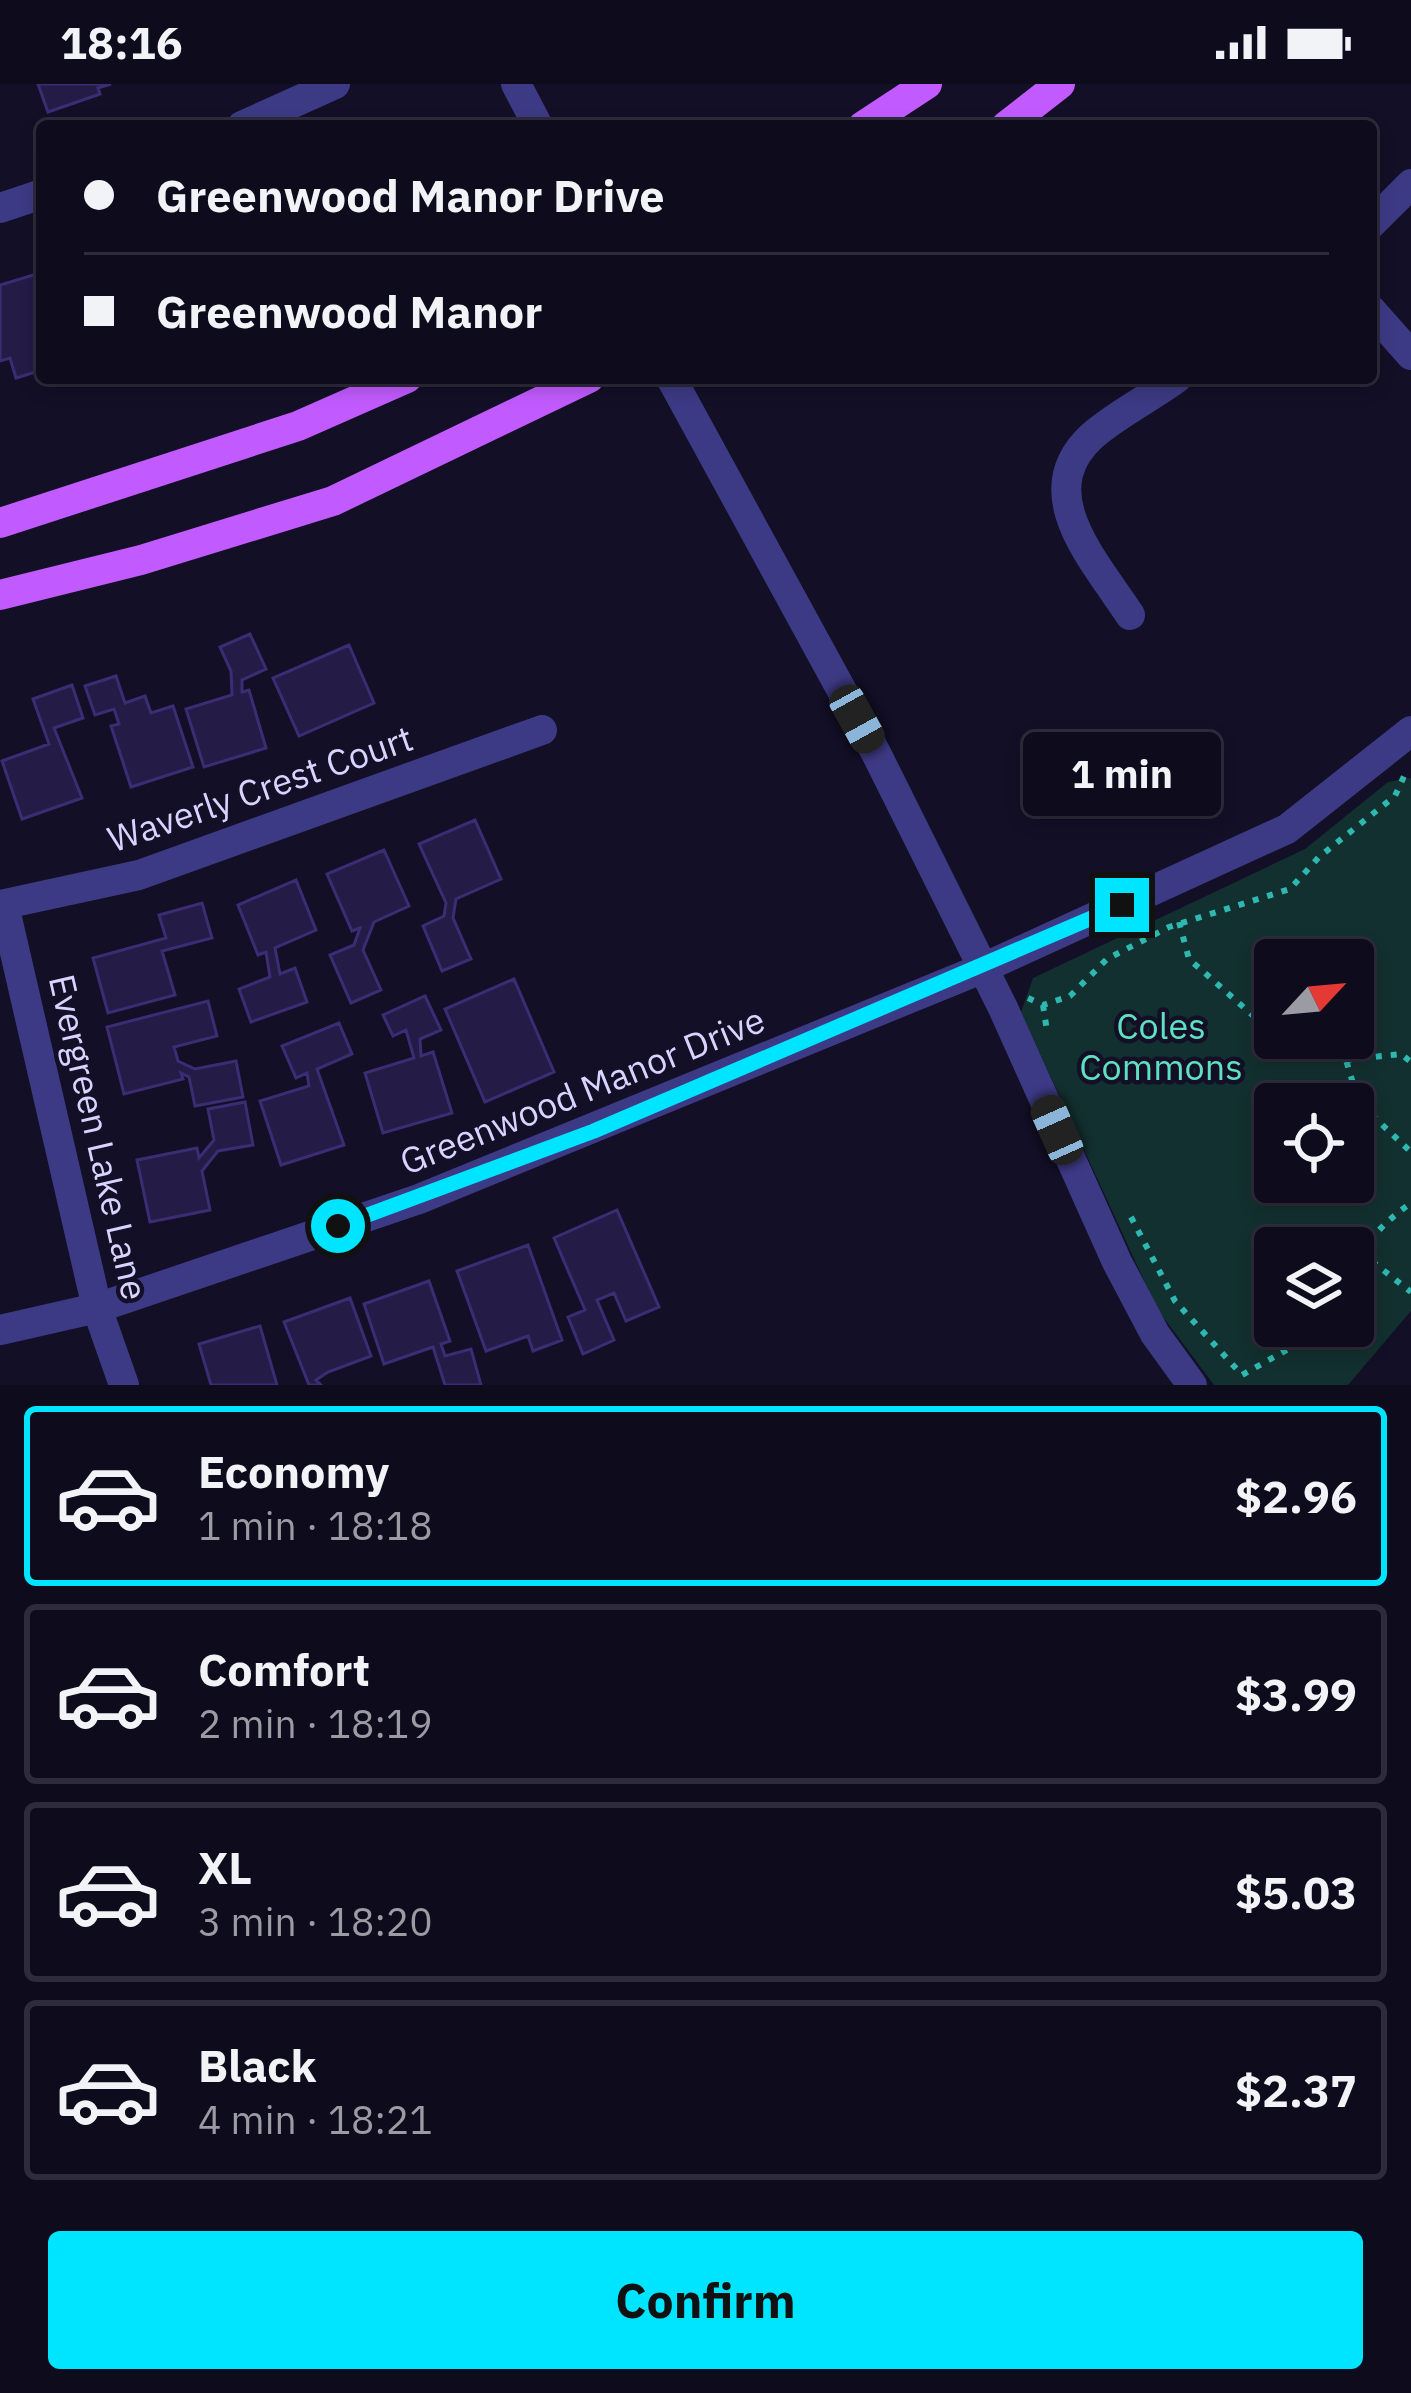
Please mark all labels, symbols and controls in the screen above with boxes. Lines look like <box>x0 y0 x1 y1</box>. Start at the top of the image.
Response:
text: 18:16 <box>60 13 183 71</box>
text: Greenwood Manor Drive <box>156 166 665 224</box>
text: Greenwood Manor <box>156 282 542 340</box>
car <box>824 679 890 759</box>
street label: Waverly Crest Court <box>101 714 419 862</box>
callout: 1 min <box>1023 731 1221 815</box>
text: 1 min <box>1071 748 1173 799</box>
route end <box>1095 878 1149 932</box>
north arrow <box>1254 939 1374 1059</box>
map controls <box>1254 939 1374 1347</box>
street label: Evergreen Lake Lane <box>39 970 159 1304</box>
street label: Greenwood Manor Drive <box>393 995 771 1185</box>
park label: Coles Commons <box>1079 1002 1243 1090</box>
button: locate <box>1254 1083 1374 1203</box>
car <box>1026 1090 1088 1170</box>
route start <box>311 1199 365 1253</box>
button: layers <box>1254 1227 1374 1347</box>
icon: car <box>54 1442 162 1550</box>
text: Economy <box>198 1442 389 1500</box>
text: $2.96 <box>1235 1467 1357 1525</box>
text: 1 min · 18:18 <box>198 1500 433 1551</box>
icon: car <box>54 1640 162 1748</box>
text: Comfort <box>198 1640 370 1698</box>
text: $3.99 <box>1235 1665 1357 1723</box>
text: 2 min · 18:19 <box>198 1698 433 1749</box>
icon: car <box>54 1838 162 1946</box>
text: XL <box>198 1838 252 1896</box>
text: $5.03 <box>1235 1863 1357 1921</box>
text: 3 min · 18:20 <box>198 1896 433 1947</box>
icon: car <box>54 2036 162 2144</box>
text: Black <box>198 2036 317 2094</box>
text: $2.37 <box>1235 2061 1357 2119</box>
text: 4 min · 18:21 <box>198 2094 433 2145</box>
button: Confirm <box>48 2231 1363 2369</box>

